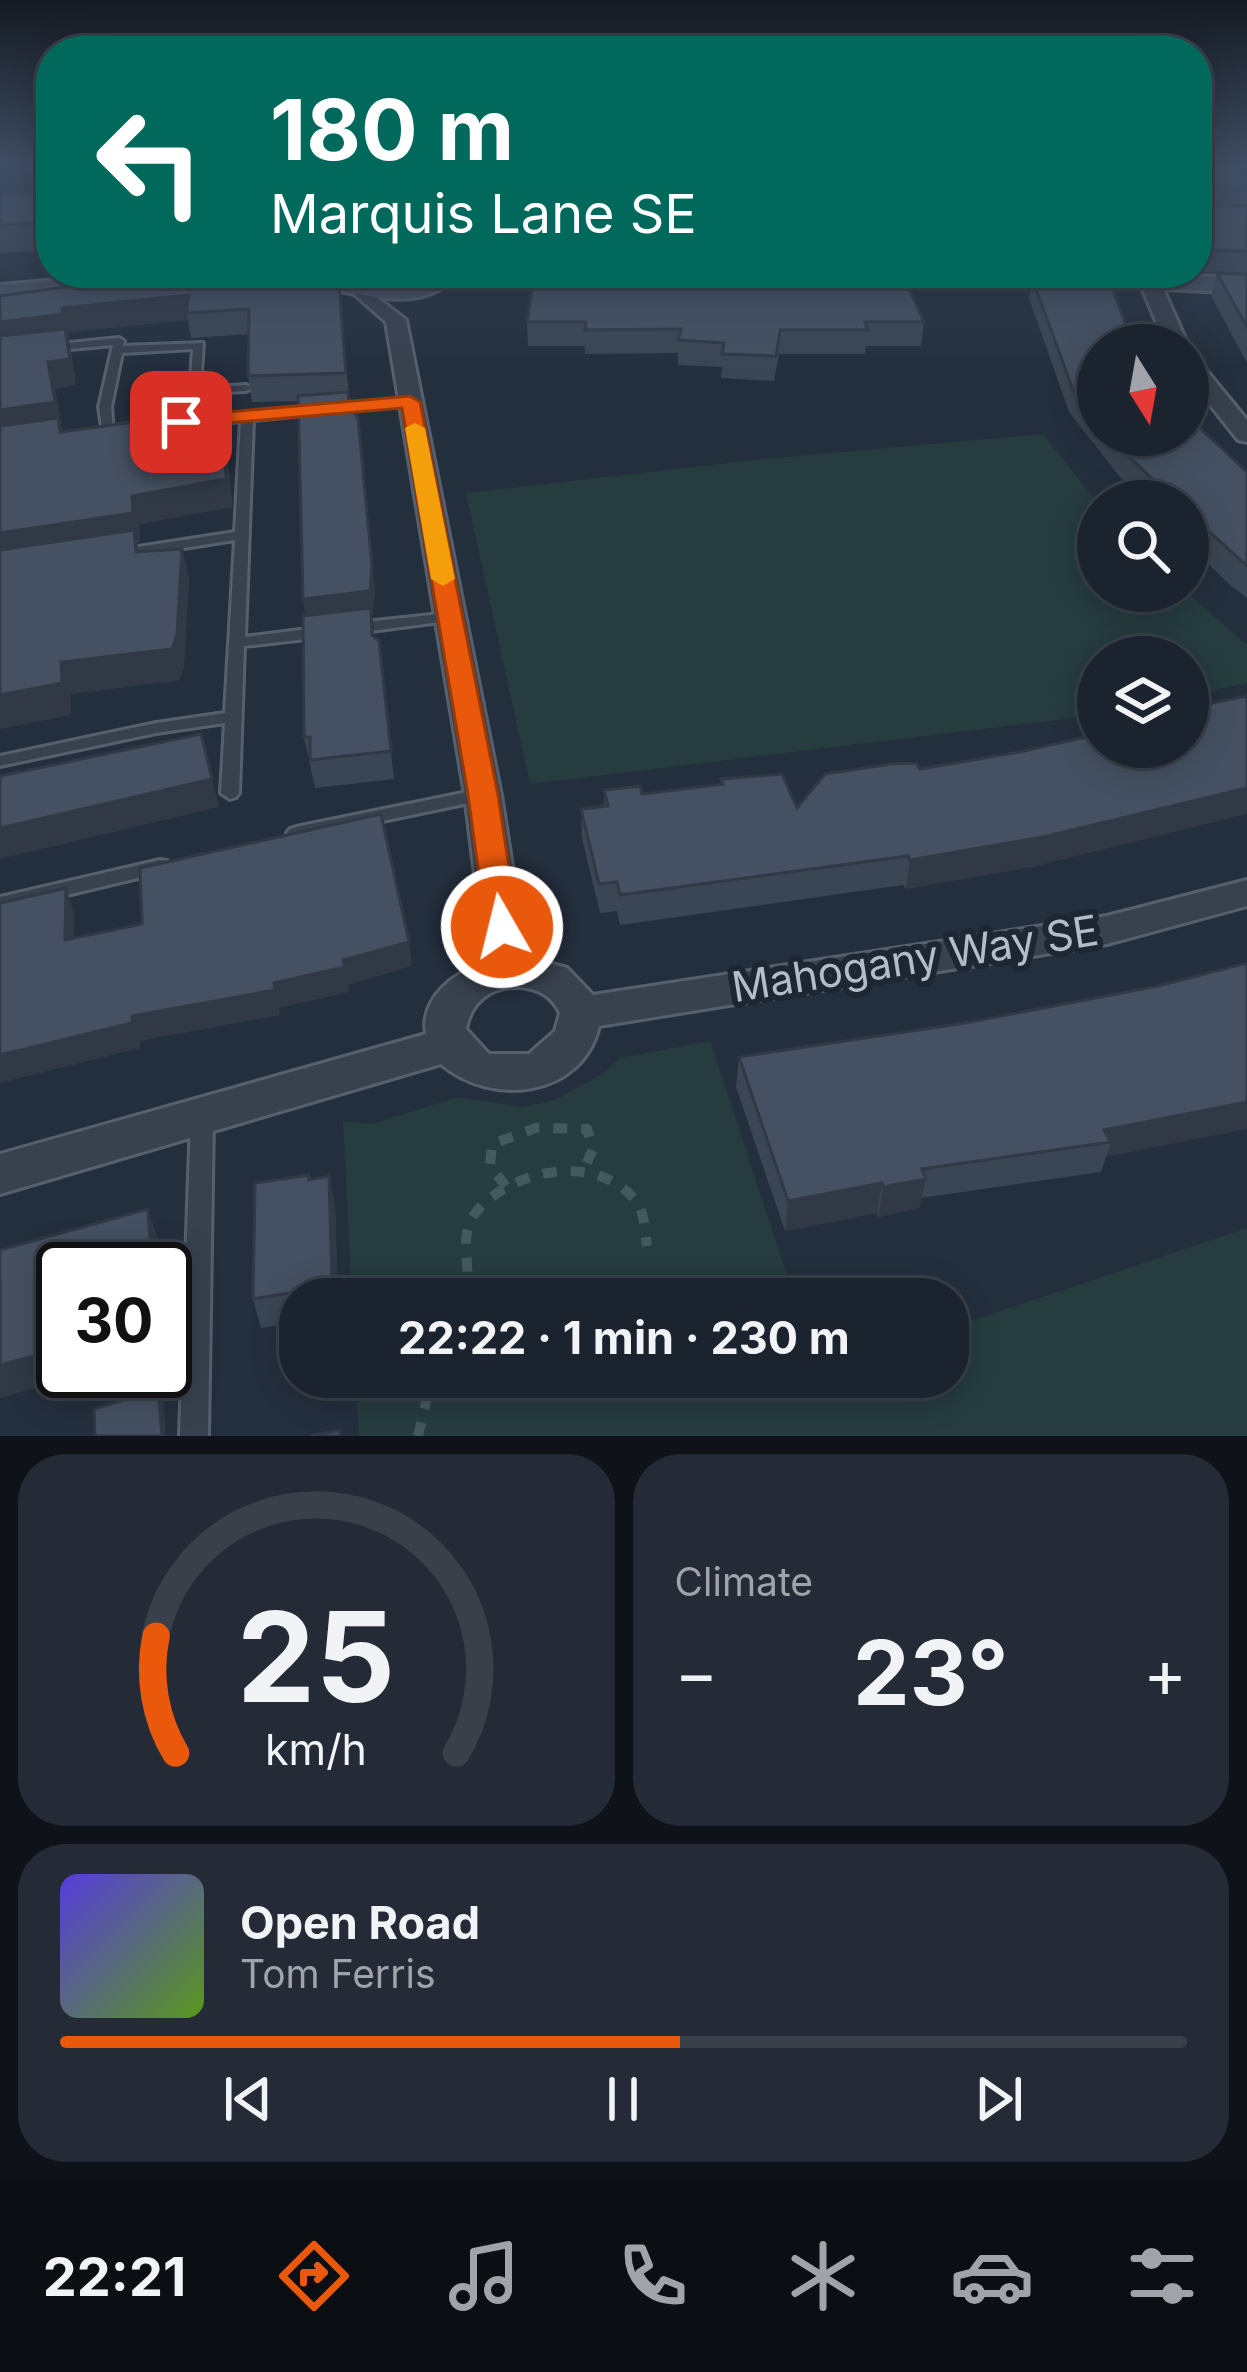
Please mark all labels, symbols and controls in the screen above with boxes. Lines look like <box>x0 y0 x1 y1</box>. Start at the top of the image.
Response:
text: 180 m <box>270 79 514 180</box>
icon: left <box>72 84 228 240</box>
text: Marquis Lane SE <box>270 181 697 246</box>
north arrow <box>1077 324 1209 456</box>
map controls <box>1077 324 1209 768</box>
pin <box>130 371 232 473</box>
icon: arrive <box>148 389 214 455</box>
button: search <box>1077 480 1209 612</box>
button: layers <box>1077 636 1209 768</box>
position arrow <box>439 864 565 990</box>
street label: Mahogany Way SE <box>728 904 1102 1012</box>
speed limit sign: 30 <box>36 1242 192 1398</box>
text: 22:22 · 1 min · 230 m <box>398 1310 850 1365</box>
text: Climate <box>675 1558 813 1605</box>
text: 25 <box>237 1581 395 1732</box>
text: 23° <box>853 1618 1009 1727</box>
text: − <box>675 1633 718 1713</box>
text: + <box>1143 1633 1187 1713</box>
text: km/h <box>265 1723 367 1775</box>
text: Open Road <box>240 1895 480 1950</box>
text: Tom Ferris <box>240 1950 435 1997</box>
icon: previous <box>215 2066 281 2132</box>
icon: pause <box>590 2066 656 2132</box>
icon: next <box>966 2066 1032 2132</box>
icon: directions <box>272 2234 356 2318</box>
icon: music <box>442 2234 526 2318</box>
icon: phone <box>611 2234 695 2318</box>
icon: climate <box>781 2234 865 2318</box>
icon: car <box>950 2234 1034 2318</box>
icon: filters <box>1120 2234 1204 2318</box>
text: 22:21 <box>43 2244 186 2309</box>

